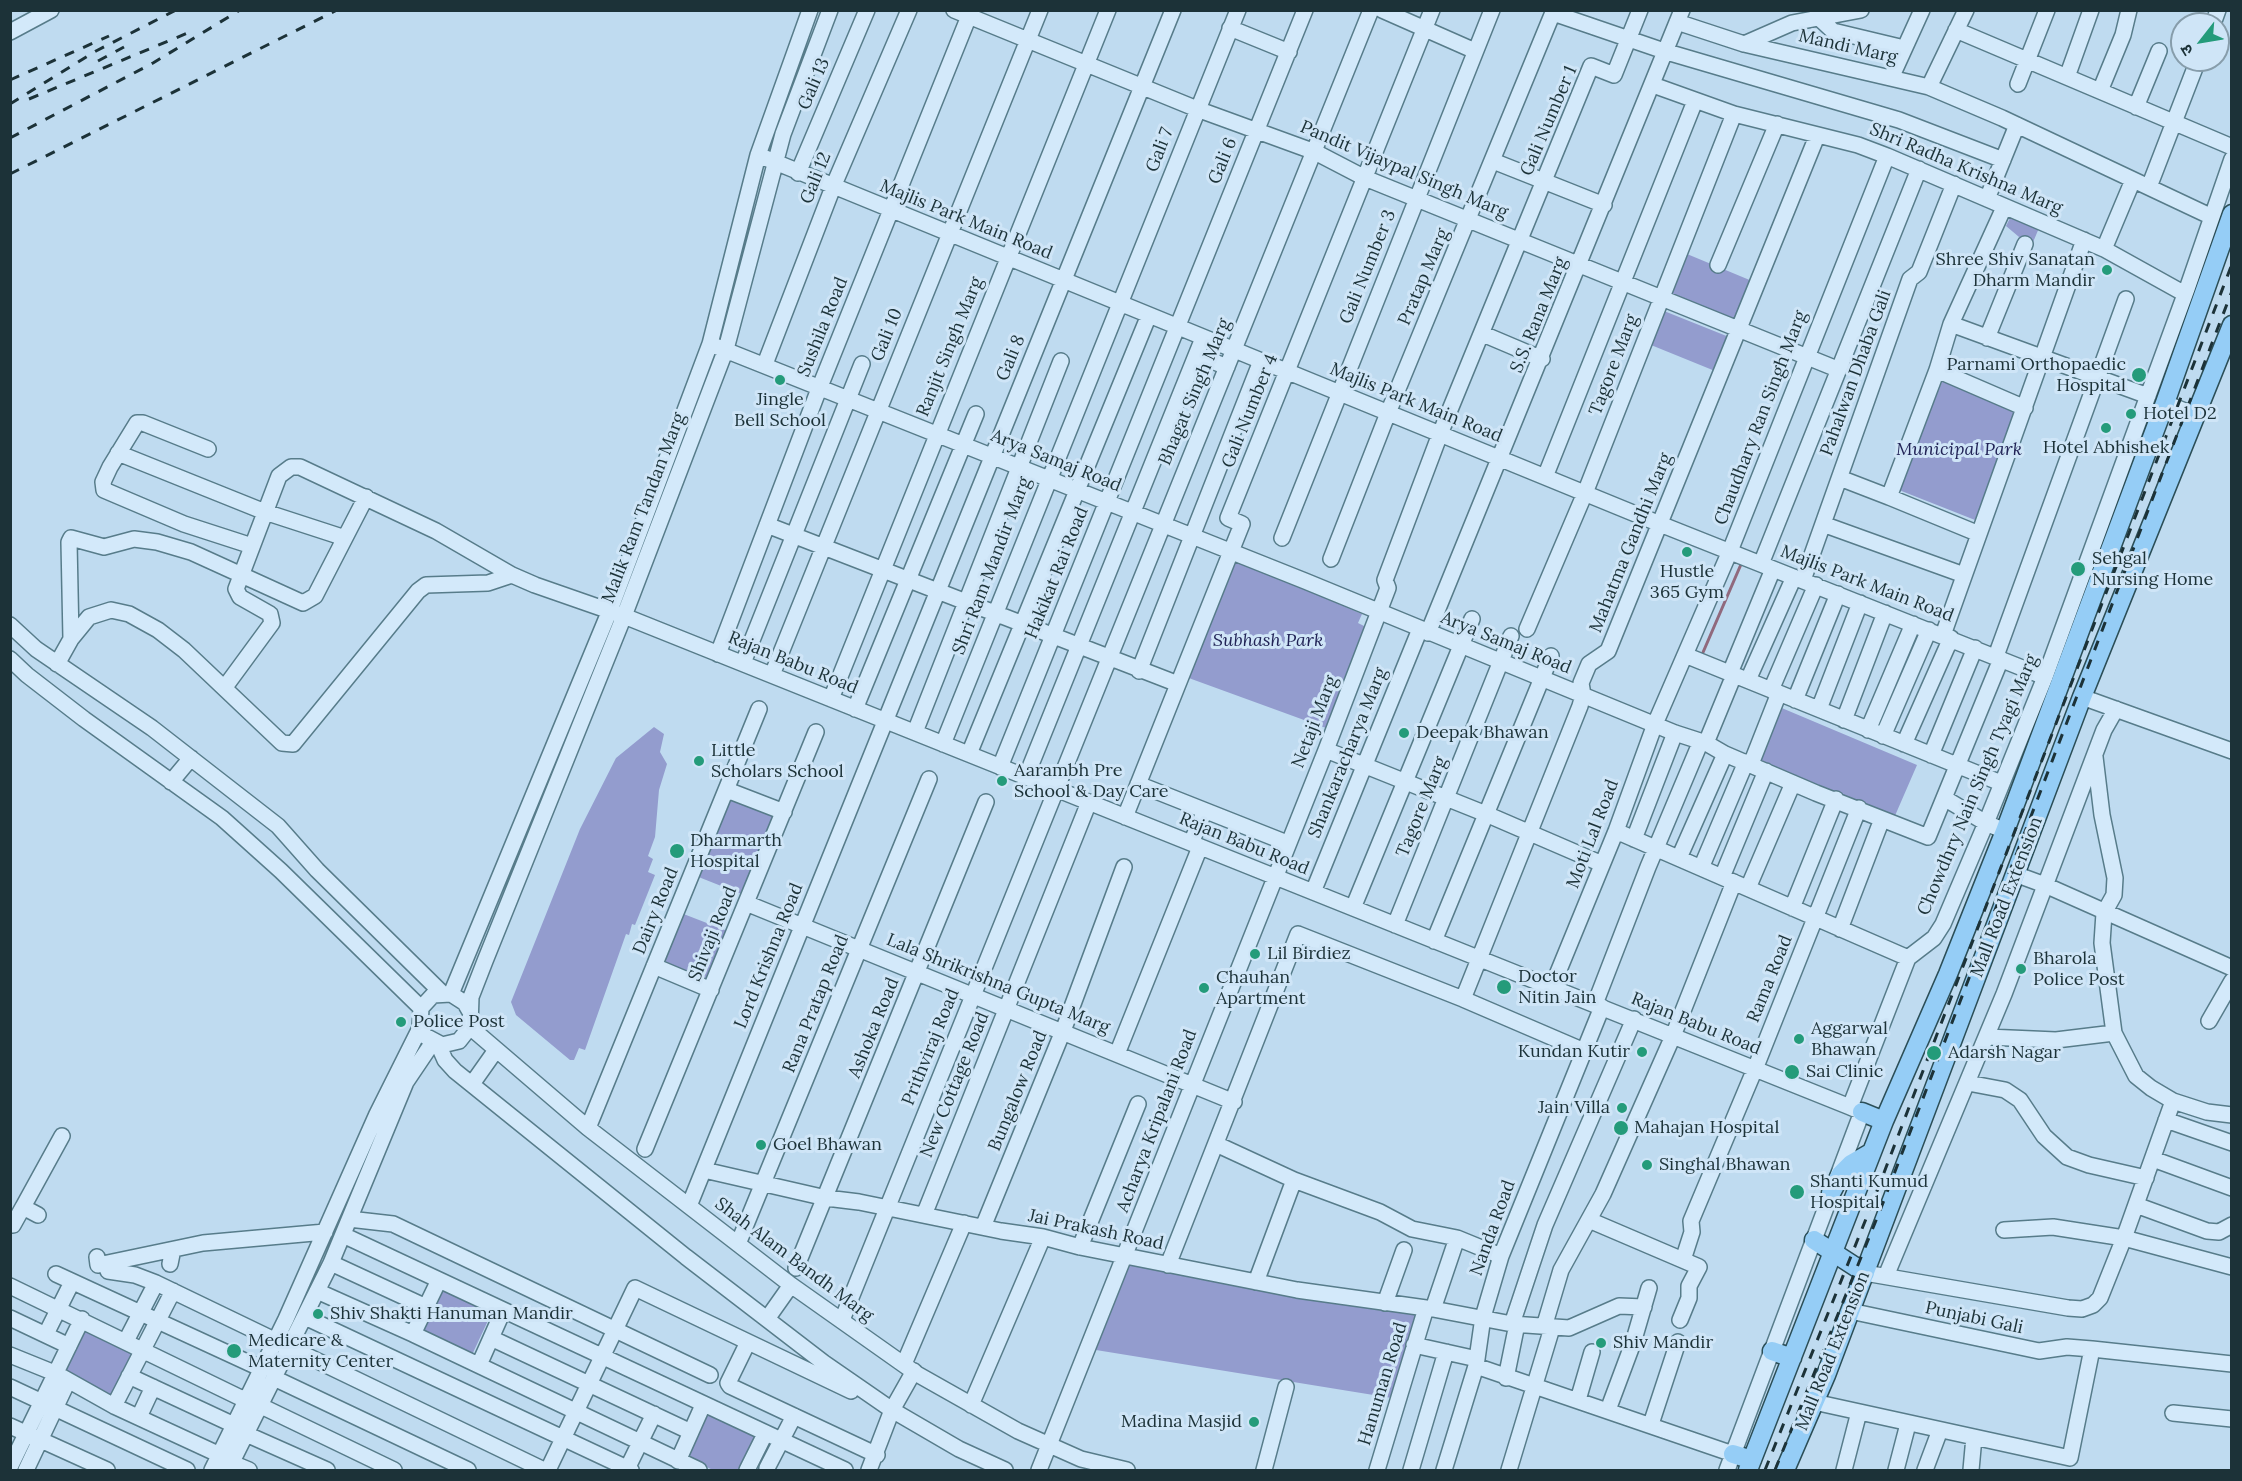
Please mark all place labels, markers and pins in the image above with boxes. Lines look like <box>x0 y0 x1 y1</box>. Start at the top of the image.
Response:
place label: Shree Shiv Sanatan Dharm Mandir <box>1936 249 2095 292</box>
marker: Shree Shiv Sanatan Dharm Mandir <box>2100 263 2114 277</box>
place label: Parnami Orthopaedic Hospital <box>1946 354 2126 397</box>
marker: Parnami Orthopaedic Hospital <box>2130 366 2148 384</box>
marker: Jingle Bell School <box>773 373 787 387</box>
place label: Jingle Bell School <box>734 389 826 432</box>
place label: Hotel D2 <box>2143 403 2217 425</box>
marker: Hotel D2 <box>2124 407 2138 421</box>
marker: Hotel Abhishek <box>2099 421 2113 435</box>
place label: Hotel Abhishek <box>2043 437 2169 459</box>
marker: Hustle 365 Gym <box>1680 545 1694 559</box>
place label: Sehgal Nursing Home <box>2092 548 2213 590</box>
marker: Sehgal Nursing Home <box>2069 560 2087 578</box>
place label: Hustle 365 Gym <box>1650 561 1724 604</box>
place label: Deepak Bhawan <box>1416 722 1549 744</box>
marker: Deepak Bhawan <box>1397 726 1411 740</box>
place label: Little Scholars School <box>711 740 844 783</box>
marker: Little Scholars School <box>692 754 706 768</box>
place label: Aarambh Pre School & Day Care <box>1014 760 1168 802</box>
marker: Aarambh Pre School & Day Care <box>995 774 1009 788</box>
place label: Dharmarth Hospital <box>690 830 782 872</box>
marker: Dharmarth Hospital <box>668 842 686 860</box>
place label: Lil Birdiez <box>1267 943 1351 965</box>
marker: Lil Birdiez <box>1248 947 1262 961</box>
place label: Bharola Police Post <box>2033 948 2125 990</box>
marker: Bharola Police Post <box>2014 962 2028 976</box>
place label: Doctor Nitin Jain <box>1518 966 1596 1008</box>
place label: Chauhan Apartment <box>1216 967 1306 1010</box>
marker: Doctor Nitin Jain <box>1495 978 1513 996</box>
marker: Chauhan Apartment <box>1197 981 1211 995</box>
place label: Police Post <box>413 1011 505 1033</box>
marker: Police Post <box>394 1015 408 1029</box>
place label: Aggarwal Bhawan <box>1811 1018 1888 1060</box>
marker: Aggarwal Bhawan <box>1792 1032 1806 1046</box>
place label: Kundan Kutir <box>1518 1041 1630 1063</box>
place label: Adarsh Nagar <box>1948 1042 2061 1064</box>
marker: Adarsh Nagar <box>1925 1044 1943 1062</box>
marker: Kundan Kutir <box>1635 1045 1649 1059</box>
place label: Sai Clinic <box>1806 1061 1883 1083</box>
marker: Sai Clinic <box>1783 1063 1801 1081</box>
place label: Jain Villa <box>1538 1097 1610 1119</box>
marker: Jain Villa <box>1615 1101 1629 1115</box>
place label: Mahajan Hospital <box>1634 1117 1779 1139</box>
marker: Mahajan Hospital <box>1612 1119 1630 1137</box>
place label: Goel Bhawan <box>773 1134 882 1156</box>
marker: Goel Bhawan <box>754 1138 768 1152</box>
place label: Singhal Bhawan <box>1659 1154 1790 1176</box>
marker: Singhal Bhawan <box>1640 1158 1654 1172</box>
place label: Shanti Kumud Hospital <box>1810 1171 1928 1214</box>
marker: Shanti Kumud Hospital <box>1788 1183 1806 1201</box>
place label: Shiv Shakti Hanuman Mandir <box>330 1303 573 1325</box>
marker: Shiv Shakti Hanuman Mandir <box>311 1307 325 1321</box>
place label: Medicare & Maternity Center <box>248 1330 393 1372</box>
place label: Shiv Mandir <box>1613 1332 1713 1354</box>
marker: Shiv Mandir <box>1594 1336 1608 1350</box>
marker: Medicare & Maternity Center <box>225 1342 243 1360</box>
place label: Madina Masjid <box>1121 1411 1242 1433</box>
marker: Madina Masjid <box>1247 1415 1261 1429</box>

